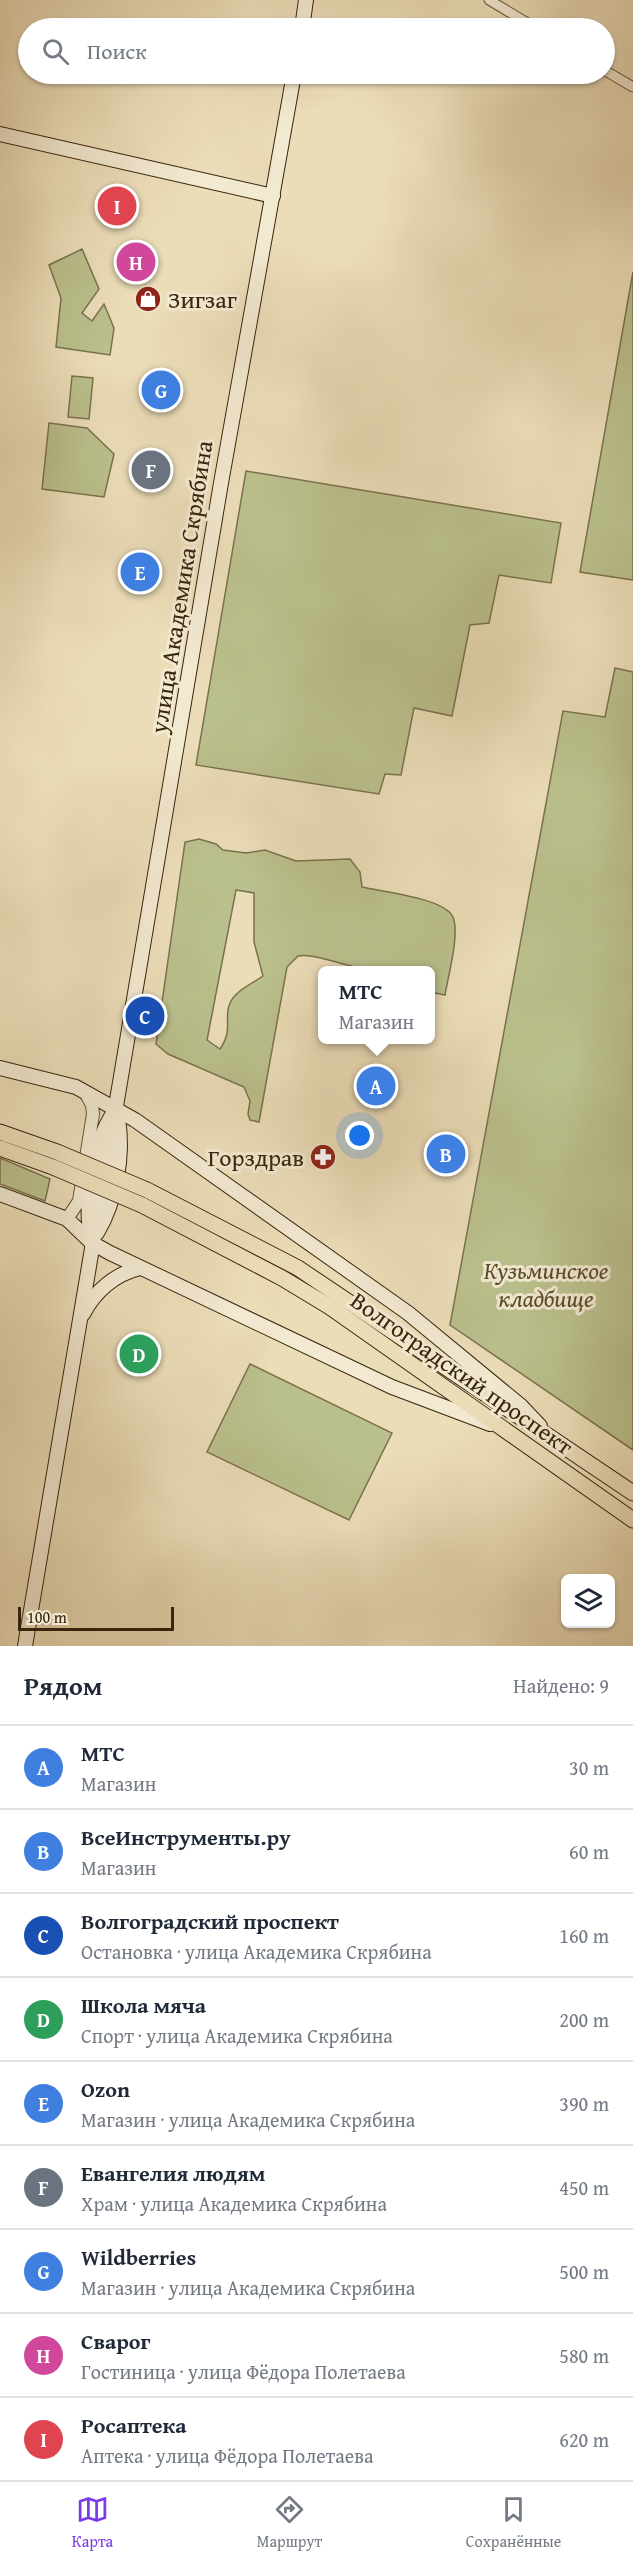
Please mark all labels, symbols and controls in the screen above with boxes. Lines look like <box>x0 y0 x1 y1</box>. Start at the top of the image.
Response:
search box <box>18 18 615 84</box>
icon: search <box>39 35 72 68</box>
text: Поиск <box>87 35 147 67</box>
pin: I <box>98 184 136 228</box>
pin: H <box>116 240 156 284</box>
place label: Зигзаг <box>168 282 237 317</box>
shop icon: Зигзаг <box>133 284 163 314</box>
pin: G <box>142 368 180 412</box>
street label: улица Академика Скрябина <box>140 437 222 737</box>
pin: F <box>132 448 170 492</box>
pin: E <box>120 550 160 594</box>
popup <box>318 966 435 1044</box>
text: МТС <box>339 975 383 1007</box>
pin: C <box>126 994 164 1038</box>
text: Магазин <box>339 1007 414 1036</box>
pin: A <box>356 1064 395 1108</box>
your location <box>345 1121 374 1150</box>
pin: B <box>426 1132 466 1176</box>
place label: Горздрав <box>208 1140 304 1175</box>
pharmacy icon: Горздрав <box>308 1142 338 1172</box>
park label: Кузьминское кладбище <box>484 1253 609 1316</box>
street label: Волгоградский проспект <box>344 1283 581 1463</box>
pin: D <box>120 1332 158 1376</box>
map controls <box>561 1574 615 1628</box>
button: layers <box>561 1574 615 1628</box>
scale bar <box>18 1604 174 1632</box>
text: 100 m <box>27 1605 67 1629</box>
text: Рядом <box>24 1666 102 1705</box>
text: Найдено: 9 <box>513 1671 609 1700</box>
text: МТС <box>81 1737 125 1769</box>
text: A <box>37 1753 50 1782</box>
text: 30 m <box>569 1753 609 1782</box>
text: Магазин <box>81 1769 156 1798</box>
text: ВсеИнструменты.ру <box>81 1821 291 1853</box>
text: B <box>37 1837 50 1866</box>
text: 60 m <box>569 1837 609 1866</box>
text: Магазин <box>81 1853 156 1882</box>
text: Волгоградский проспект <box>81 1905 339 1937</box>
text: C <box>38 1921 49 1950</box>
text: 160 m <box>559 1921 609 1950</box>
text: Остановка · улица Академика Скрябина <box>81 1937 432 1966</box>
text: Школа мяча <box>81 1989 206 2021</box>
text: D <box>37 2005 50 2034</box>
text: 200 m <box>559 2005 609 2034</box>
text: Спорт · улица Академика Скрябина <box>81 2021 393 2050</box>
text: Ozon <box>81 2073 130 2105</box>
text: E <box>38 2089 49 2118</box>
text: 390 m <box>559 2089 609 2118</box>
text: Магазин · улица Академика Скрябина <box>81 2105 415 2134</box>
text: Евангелия людям <box>81 2157 265 2189</box>
text: F <box>38 2173 49 2202</box>
text: 450 m <box>559 2173 609 2202</box>
text: Храм · улица Академика Скрябина <box>81 2189 387 2218</box>
text: Wildberries <box>81 2241 196 2273</box>
text: G <box>37 2257 50 2286</box>
text: 500 m <box>559 2257 609 2286</box>
text: Магазин · улица Академика Скрябина <box>81 2273 415 2302</box>
text: Сварог <box>81 2325 150 2357</box>
text: H <box>37 2341 50 2370</box>
text: 580 m <box>559 2341 609 2370</box>
text: Гостиница · улица Фёдора Полетаева <box>81 2357 406 2386</box>
text: Росаптека <box>81 2409 186 2441</box>
text: I <box>40 2425 47 2454</box>
text: 620 m <box>559 2425 609 2454</box>
text: Аптека · улица Фёдора Полетаева <box>81 2441 373 2470</box>
tab: Карта <box>72 2493 113 2553</box>
tab: Маршрут <box>257 2493 322 2553</box>
tab: Сохранённые <box>466 2493 561 2553</box>

